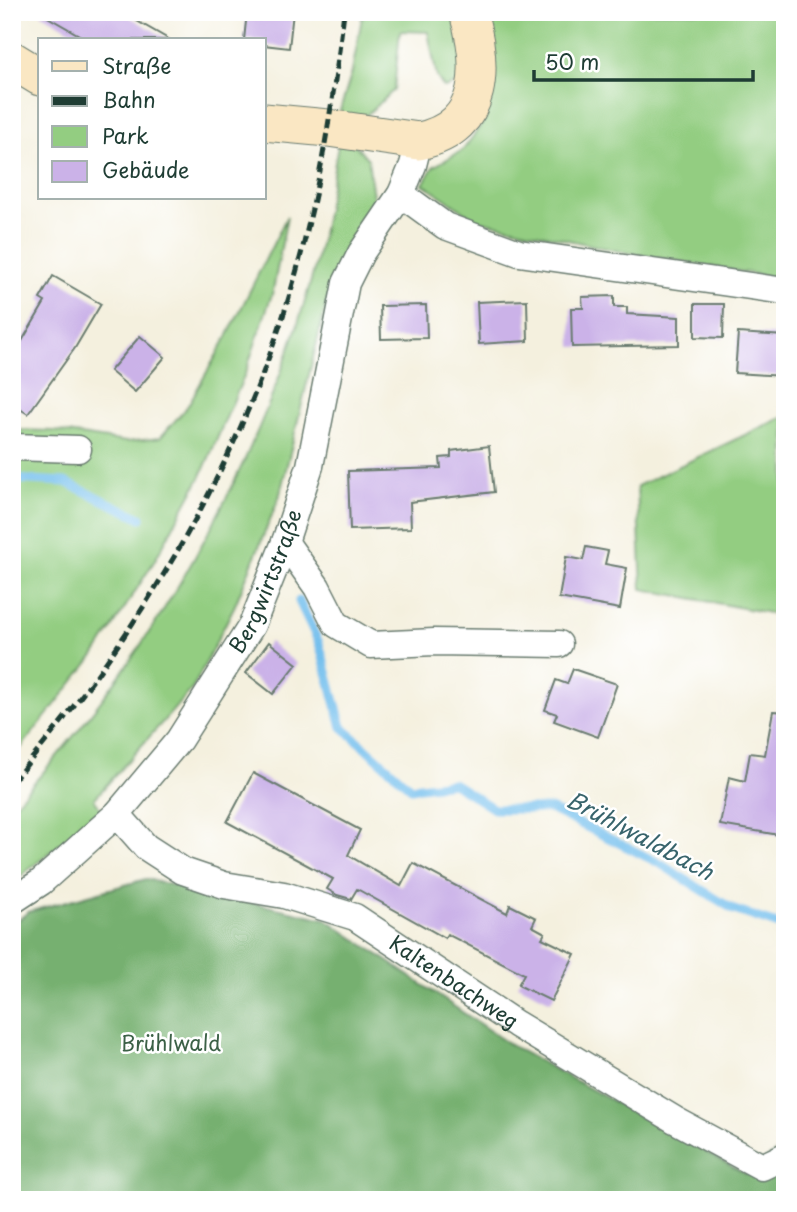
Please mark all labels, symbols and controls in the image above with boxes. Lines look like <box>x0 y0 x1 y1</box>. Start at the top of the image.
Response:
legend <box>38 38 266 200</box>
scale bar <box>534 38 753 82</box>
text: 50 m <box>545 45 599 77</box>
text: Straße <box>102 49 171 81</box>
text: Bahn <box>102 83 156 115</box>
text: Park <box>102 119 149 151</box>
text: Gebäude <box>102 153 189 185</box>
street label: Bergwirtstraße <box>220 505 309 659</box>
water label: Brühlwaldbach <box>561 781 721 888</box>
street label: Kaltenbachweg <box>384 926 526 1036</box>
park label: Brühlwald <box>121 1026 221 1058</box>

